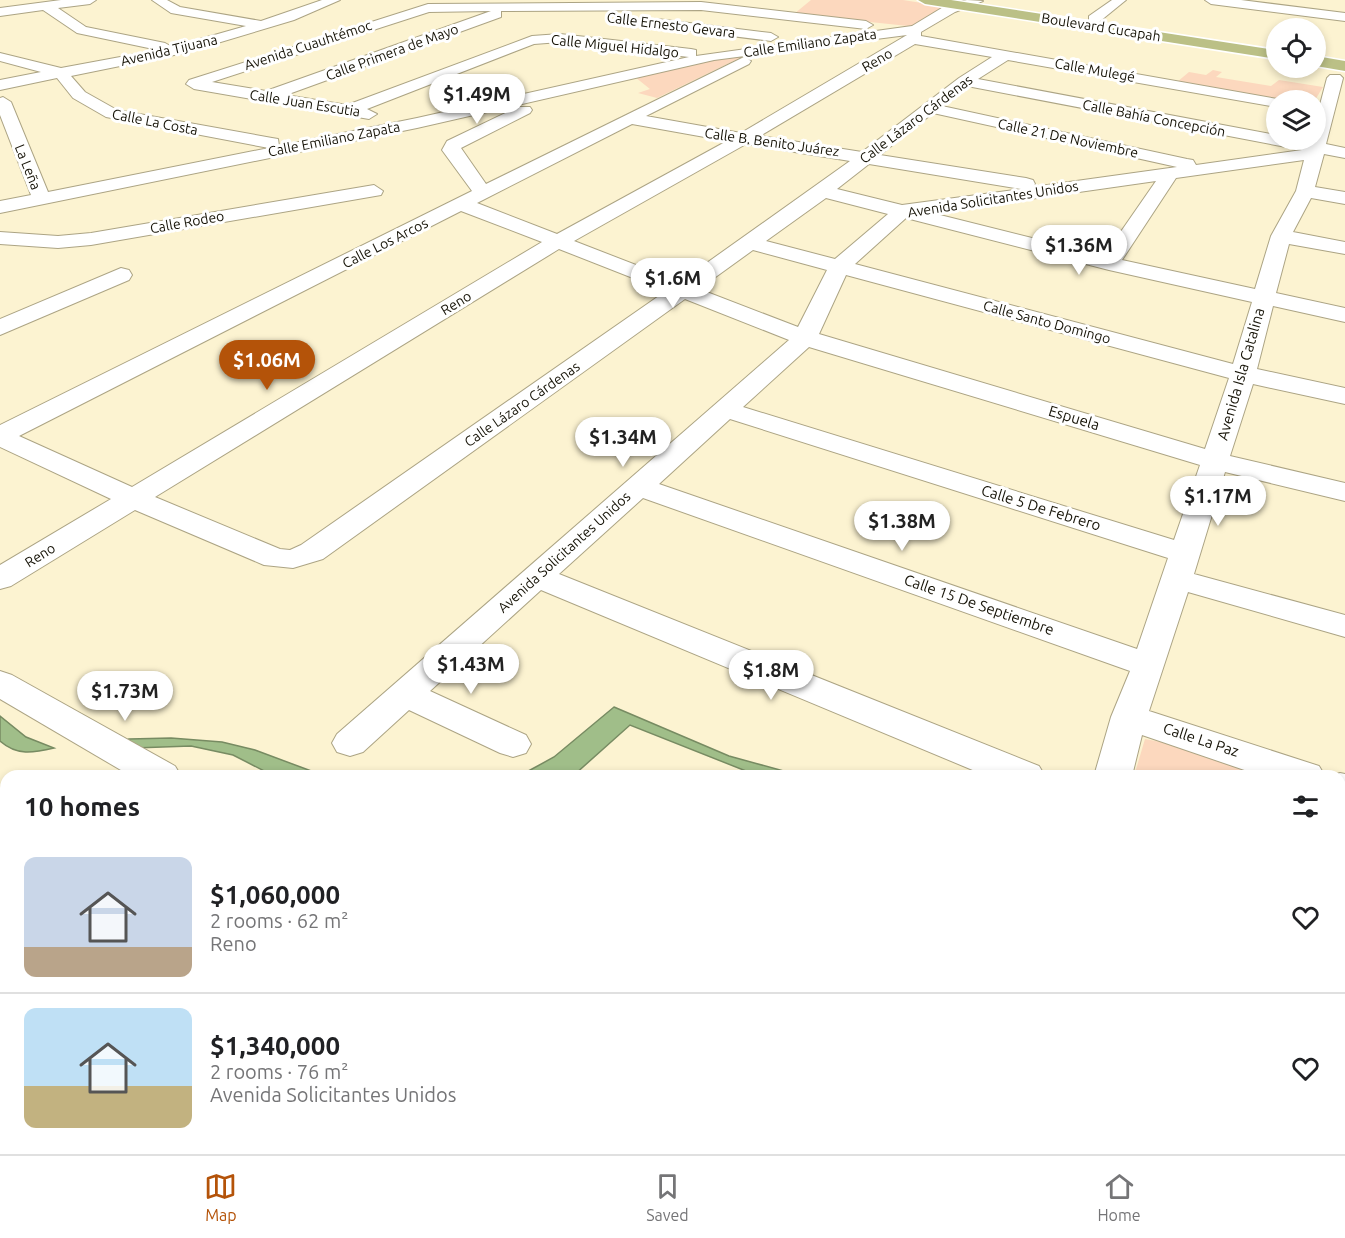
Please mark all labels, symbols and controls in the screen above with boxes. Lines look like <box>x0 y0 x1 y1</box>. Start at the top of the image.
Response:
street label: Calle Ernesto Gevara <box>606 9 736 41</box>
street label: Boulevard Cucapah <box>1040 10 1162 44</box>
street label: Avenida Cuauhtémoc <box>242 17 374 73</box>
map controls <box>1266 18 1326 150</box>
button: locate <box>1266 18 1326 78</box>
street label: Calle Primera de Mayo <box>323 21 461 83</box>
street label: Calle Emiliano Zapata <box>742 26 878 60</box>
street label: Avenida Tijuana <box>119 31 219 69</box>
street label: Calle Miguel Hidalgo <box>550 31 680 61</box>
street label: Reno <box>859 45 895 75</box>
street label: Calle Mulegé <box>1054 55 1136 85</box>
street label: Calle Lázaro Cárdenas <box>856 71 976 167</box>
pin: $1.49M <box>428 74 526 125</box>
text: $1.49M <box>443 82 511 105</box>
street label: Calle Juan Escutia <box>248 86 362 120</box>
button: layers <box>1266 90 1326 150</box>
street label: Calle Bahía Concepción <box>1081 96 1227 140</box>
street label: Calle La Costa <box>111 106 199 138</box>
street label: Calle 21 De Noviembre <box>996 115 1140 161</box>
street label: Calle Emiliano Zapata <box>267 118 401 160</box>
street label: Calle B. Benito Juárez <box>704 125 840 159</box>
street label: La Leña <box>12 142 44 192</box>
street label: Avenida Solicitantes Unidos <box>907 178 1079 220</box>
street label: Calle Rodeo <box>149 208 225 236</box>
street label: Calle Los Arcos <box>340 215 430 271</box>
pin: $1.36M <box>1030 225 1128 276</box>
text: $1.36M <box>1045 233 1113 256</box>
pin: $1.6M <box>631 258 715 309</box>
text: $1.6M <box>645 266 701 289</box>
street label: Reno <box>438 288 474 318</box>
street label: Calle Santo Domingo <box>982 297 1112 347</box>
street label: Avenida Isla Catalina <box>1213 306 1268 442</box>
pin: $1.06M <box>218 340 316 391</box>
text: $1.06M <box>233 348 301 371</box>
street label: Calle Lázaro Cárdenas <box>461 358 583 450</box>
street label: Espuela <box>1047 402 1102 433</box>
pin: $1.34M <box>574 417 672 468</box>
text: $1.34M <box>589 425 657 448</box>
pin: $1.17M <box>1169 476 1267 527</box>
street label: Calle 5 De Febrero <box>979 481 1103 534</box>
text: $1.17M <box>1184 484 1252 507</box>
street label: Avenida Solicitantes Unidos <box>495 488 633 616</box>
pin: $1.38M <box>853 501 951 552</box>
text: $1.38M <box>868 509 936 532</box>
street label: Reno <box>22 540 58 570</box>
street label: Calle 15 De Septiembre <box>902 571 1056 638</box>
pin: $1.43M <box>422 644 520 695</box>
pin: $1.8M <box>729 650 813 701</box>
text: $1.43M <box>437 652 505 675</box>
text: $1.8M <box>743 658 799 681</box>
pin: $1.73M <box>76 671 174 722</box>
text: $1.73M <box>91 679 159 702</box>
street label: Calle La Paz <box>1161 719 1241 760</box>
icon: filters <box>1289 790 1322 823</box>
text: 10 homes <box>24 792 140 821</box>
text: $1,060,000 <box>210 880 340 909</box>
icon: home <box>72 881 144 953</box>
icon: heart <box>1289 901 1322 934</box>
text: 2 rooms · 62 m² <box>210 909 348 932</box>
text: Reno <box>210 932 257 955</box>
text: $1,340,000 <box>210 1031 340 1060</box>
icon: home <box>72 1032 144 1104</box>
icon: heart <box>1289 1052 1322 1085</box>
text: 2 rooms · 76 m² <box>210 1060 348 1083</box>
text: Avenida Solicitantes Unidos <box>210 1083 456 1106</box>
tab: Map <box>204 1170 237 1224</box>
tab: Saved <box>646 1170 689 1224</box>
tab: Home <box>1097 1170 1141 1224</box>

